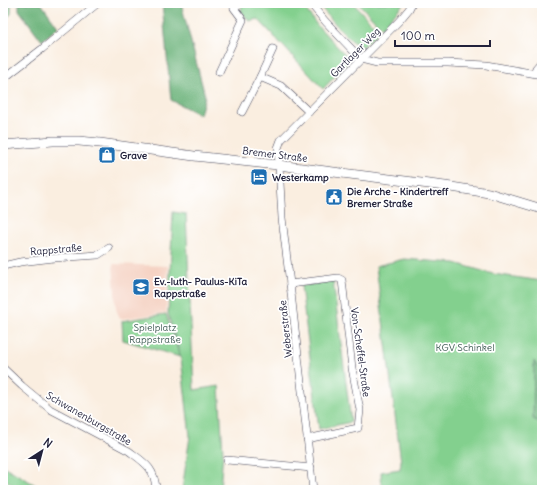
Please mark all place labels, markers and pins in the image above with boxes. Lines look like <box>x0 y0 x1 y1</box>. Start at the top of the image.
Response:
shop icon: Grave <box>97 145 117 165</box>
place label: Grave <box>120 149 148 162</box>
hotel icon: Westerkamp <box>249 167 269 187</box>
place label: Westerkamp <box>272 171 329 184</box>
place label: Die Arche - Kindertreff Bremer Straße <box>347 185 449 210</box>
public building icon: Die Arche - Kindertreff Bremer Straße <box>324 187 344 207</box>
place label: Ev.-luth- Paulus-KiTa Rappstraße <box>154 275 248 300</box>
school or university icon: Ev.-luth- Paulus-KiTa Rappstraße <box>131 277 151 297</box>

